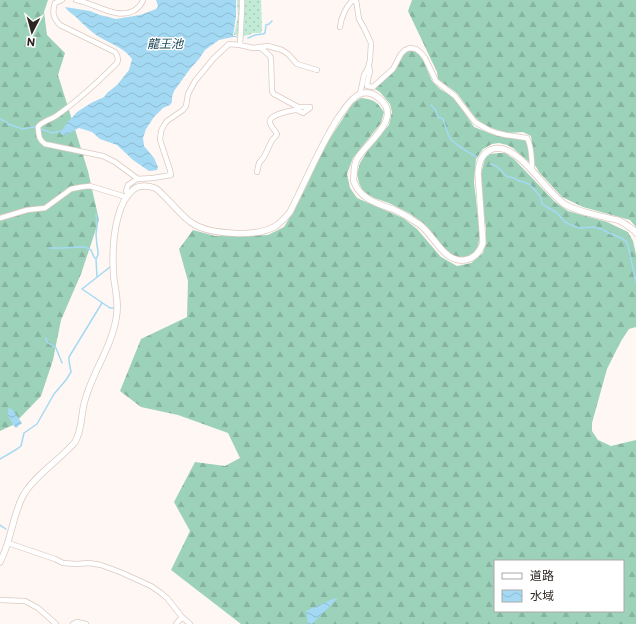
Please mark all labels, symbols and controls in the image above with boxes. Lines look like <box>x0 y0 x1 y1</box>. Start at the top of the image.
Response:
north arrow <box>12 12 52 52</box>
text: N <box>26 36 36 49</box>
water label: 龍王池 <box>147 36 184 50</box>
legend <box>494 560 624 612</box>
text: 道路 <box>530 568 554 582</box>
text: 水域 <box>530 588 554 602</box>

